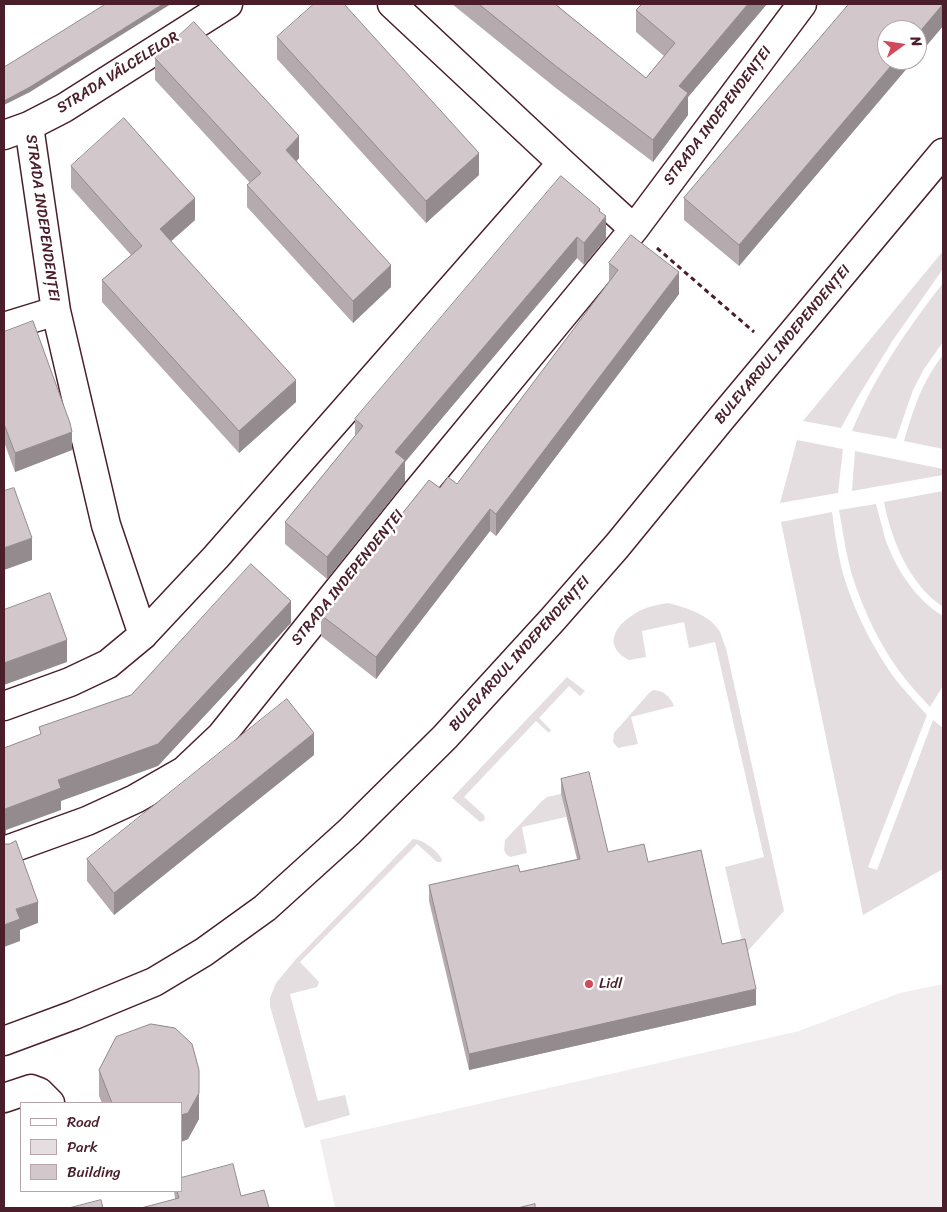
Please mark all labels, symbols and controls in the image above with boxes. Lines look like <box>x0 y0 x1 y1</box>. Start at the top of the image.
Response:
north arrow <box>877 20 927 70</box>
street label: STRADA VÂLCELELOR <box>54 28 182 118</box>
text: N <box>903 34 929 49</box>
street label: STRADA INDEPENDENȚEI <box>660 43 776 189</box>
street label: STRADA INDEPENDENȚEI <box>21 133 63 303</box>
street label: BULEVARDUL INDEPENDENȚEI <box>711 262 855 428</box>
street label: STRADA INDEPENDENȚEI <box>288 507 408 649</box>
street label: BULEVARDUL INDEPENDENȚEI <box>446 573 594 735</box>
place label: Lidl <box>599 975 622 993</box>
marker: Lidl <box>583 978 595 990</box>
legend <box>20 1102 182 1192</box>
text: Road <box>67 1109 99 1135</box>
text: Park <box>67 1134 98 1160</box>
text: Building <box>67 1159 121 1185</box>

